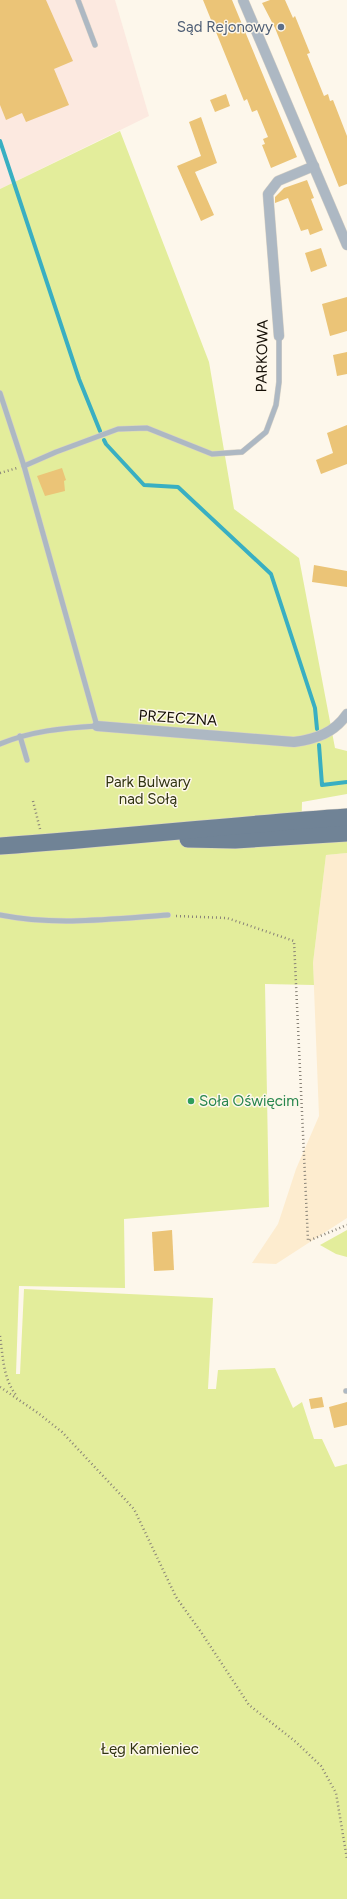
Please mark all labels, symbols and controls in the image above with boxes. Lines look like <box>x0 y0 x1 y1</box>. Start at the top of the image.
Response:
place label: Sąd Rejonowy <box>177 18 273 36</box>
marker: Sąd Rejonowy <box>276 22 286 32</box>
street label: PARKOWA <box>252 319 272 393</box>
street label: PRZECZNA <box>138 706 218 730</box>
park label: Park Bulwary nad Sołą <box>105 773 191 808</box>
place label: Soła Oświęcim <box>199 1092 299 1110</box>
marker: Soła Oświęcim <box>186 1096 196 1106</box>
park label: Łęg Kamieniec <box>101 1740 199 1758</box>

